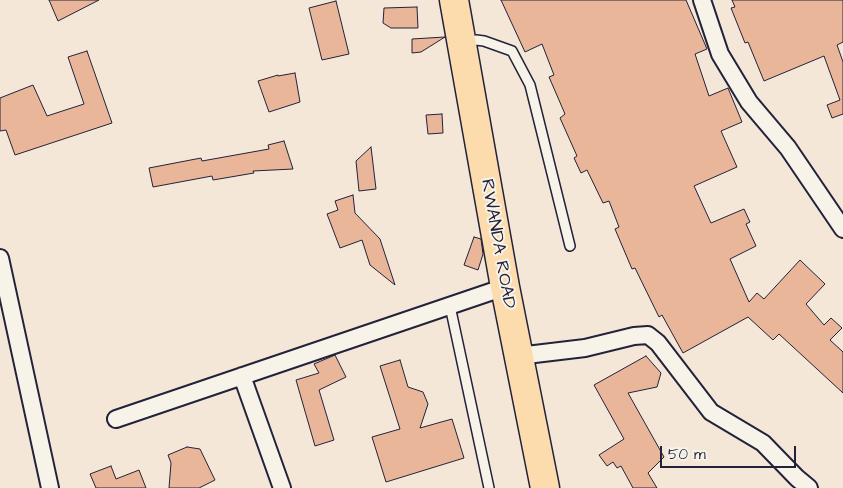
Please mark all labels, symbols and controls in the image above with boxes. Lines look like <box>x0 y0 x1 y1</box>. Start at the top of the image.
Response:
street label: RWANDA ROAD <box>475 178 519 310</box>
scale bar <box>663 436 799 468</box>
text: 50 m <box>668 444 706 465</box>

